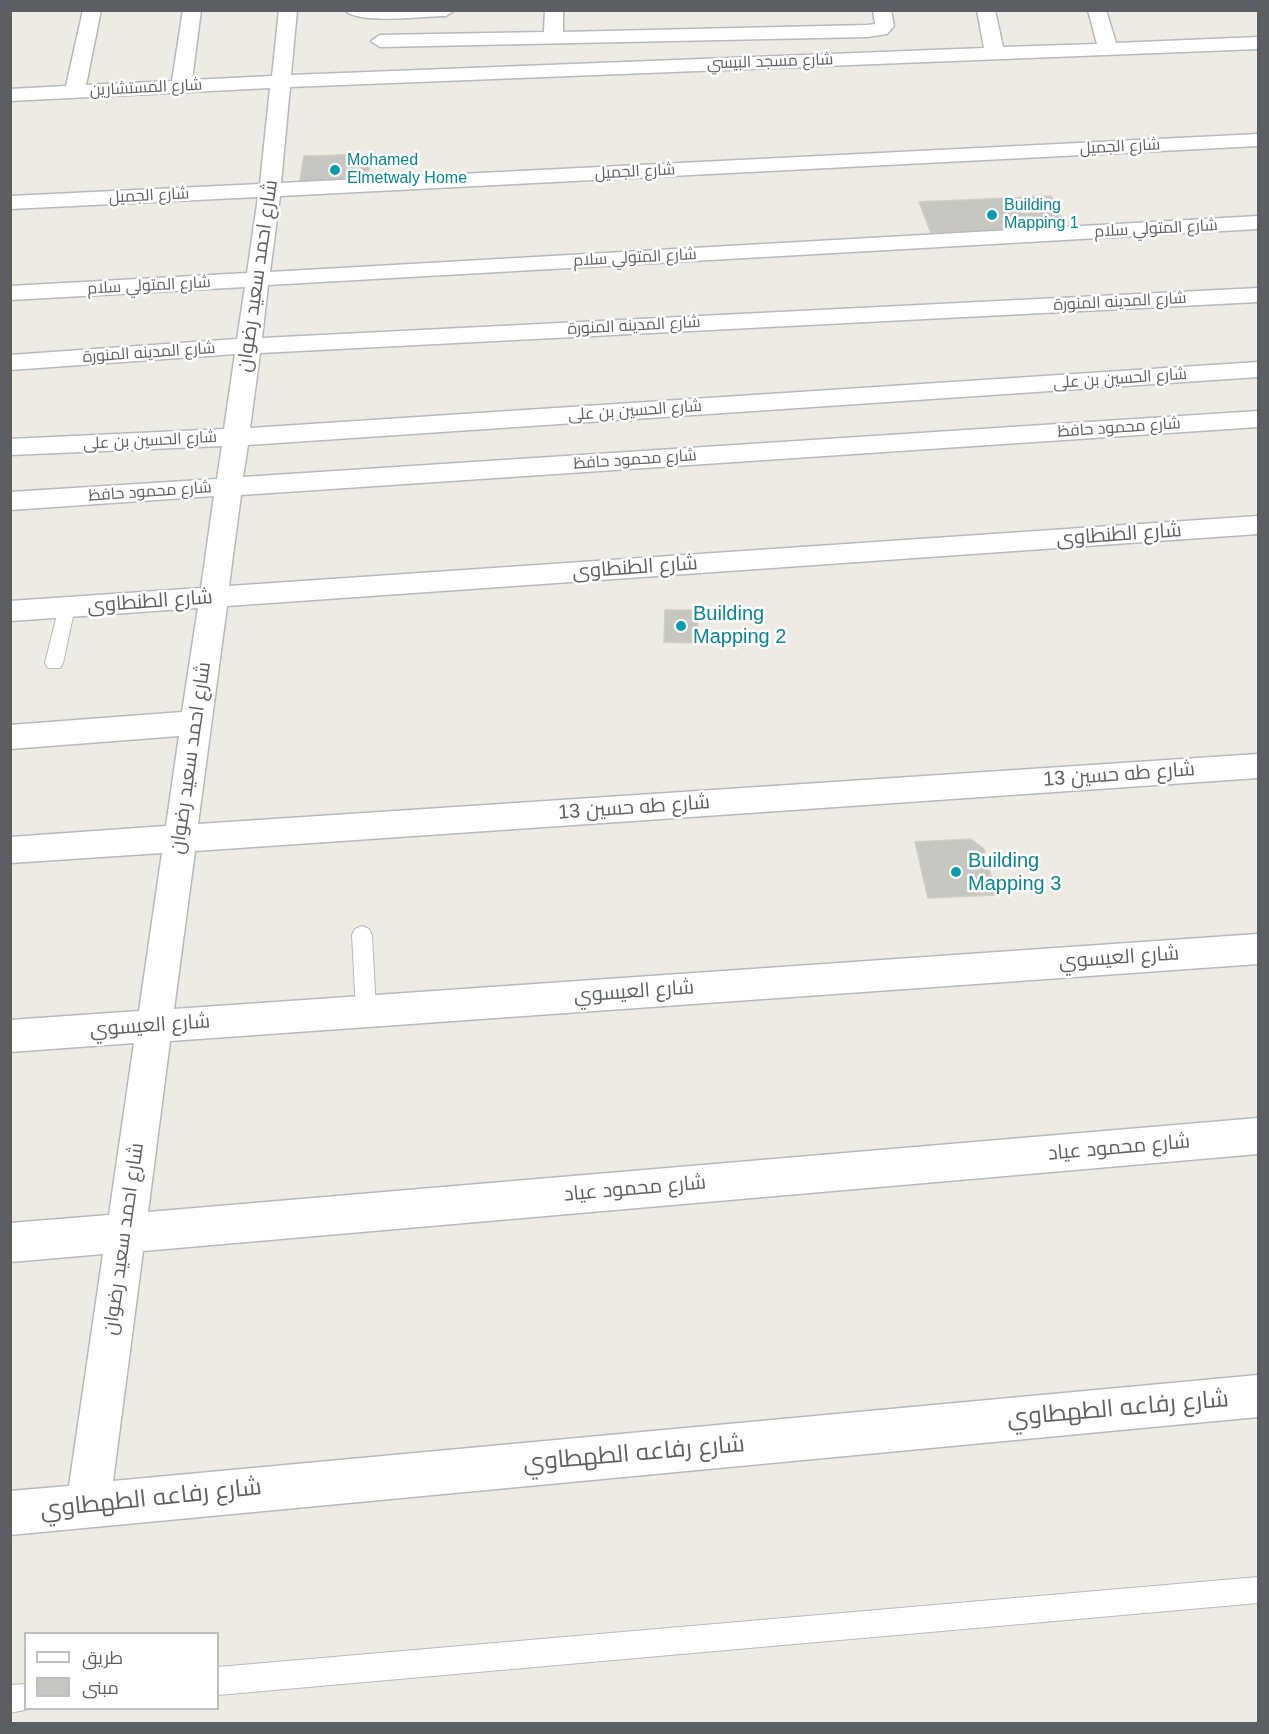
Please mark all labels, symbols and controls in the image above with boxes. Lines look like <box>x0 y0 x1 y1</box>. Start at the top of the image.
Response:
street label: شارع مسجد البيسي <box>706 50 834 74</box>
street label: شارع المستشارين <box>89 75 203 101</box>
street label: شارع الجميل <box>1079 135 1161 159</box>
place label: Mohamed Elmetwaly Home <box>347 151 467 189</box>
street label: شارع الجميل <box>594 160 676 184</box>
marker: Mohamed Elmetwaly Home <box>328 163 342 177</box>
street label: شارع احمد سعيد رضوان <box>233 178 283 374</box>
street label: شارع الجميل <box>108 184 190 208</box>
place label: Building Mapping 1 <box>1004 196 1079 234</box>
marker: Building Mapping 1 <box>985 208 999 222</box>
street label: شارع المتولي سلام <box>1094 216 1218 242</box>
street label: شارع المتولي سلام <box>573 245 697 271</box>
street label: شارع المتولي سلام <box>87 273 211 299</box>
street label: شارع المدينه المنورة <box>1053 289 1187 315</box>
street label: شارع المدينه المنورة <box>567 313 701 339</box>
street label: شارع المدينه المنورة <box>82 339 216 367</box>
street label: شارع الحسين بن على <box>1052 365 1188 393</box>
street label: شارع الحسين بن على <box>567 397 703 425</box>
street label: شارع محمود حافظ <box>1057 414 1181 442</box>
street label: شارع الحسين بن على <box>83 428 217 454</box>
street label: شارع محمود حافظ <box>573 446 697 474</box>
street label: شارع محمود حافظ <box>88 478 212 506</box>
street label: شارع الطنطاوى <box>1055 519 1183 551</box>
street label: شارع الطنطاوى <box>571 552 699 584</box>
street label: شارع الطنطاوى <box>86 586 214 618</box>
place label: Building Mapping 2 <box>693 602 786 649</box>
marker: Building Mapping 2 <box>674 619 688 633</box>
street label: شارع احمد سعيد رضوان <box>166 660 216 856</box>
street label: شارع طه حسين 13 <box>1042 758 1196 792</box>
street label: شارع طه حسين 13 <box>557 791 711 825</box>
place label: Building Mapping 3 <box>968 849 1061 896</box>
marker: Building Mapping 3 <box>949 865 963 879</box>
street label: شارع العيسوي <box>1058 942 1180 974</box>
street label: شارع العيسوي <box>573 976 695 1008</box>
street label: شارع العيسوي <box>89 1010 211 1042</box>
street label: شارع محمود عياد <box>1047 1130 1191 1166</box>
street label: شارع احمد سعيد رضوان <box>99 1141 149 1337</box>
street label: شارع محمود عياد <box>563 1171 707 1207</box>
street label: شارع رفاعه الطهطاوي <box>1006 1385 1230 1433</box>
street label: شارع رفاعه الطهطاوي <box>522 1430 746 1478</box>
street label: شارع رفاعه الطهطاوي <box>39 1473 263 1525</box>
legend <box>24 1632 219 1710</box>
text: طريق <box>82 1648 123 1668</box>
text: مبنى <box>82 1678 119 1698</box>

